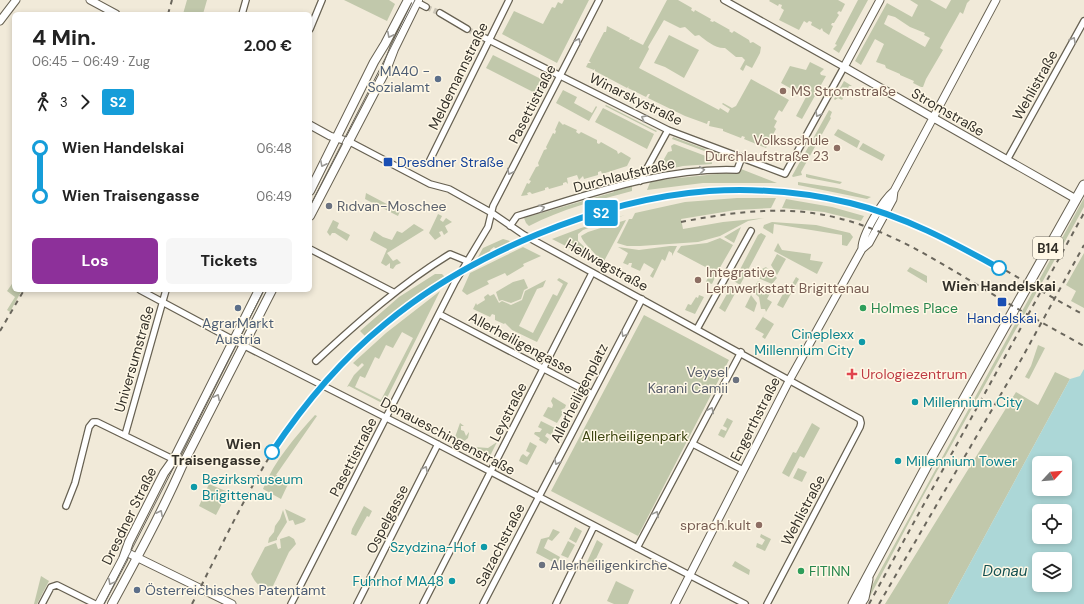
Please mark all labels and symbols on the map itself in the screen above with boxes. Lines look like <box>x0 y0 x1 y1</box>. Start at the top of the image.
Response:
street label: Meldemannstraße <box>424 19 492 133</box>
one-way arrow <box>387 30 395 38</box>
one-way arrow <box>573 37 581 45</box>
one-way arrow <box>1069 37 1076 44</box>
street label: Wehlistraße <box>1008 47 1062 123</box>
street label: Pasettistraße <box>504 61 560 147</box>
place label: MA40 - Sozialamt <box>367 62 430 96</box>
street label: Winarskystraße <box>587 69 685 129</box>
marker: MA40 - Sozialamt <box>433 74 443 84</box>
place label: MS Stromstraße <box>791 82 896 100</box>
street label: Stromstraße <box>908 84 988 140</box>
marker: MS Stromstraße <box>778 86 788 96</box>
one-way arrow <box>815 110 823 117</box>
one-way arrow <box>641 116 649 123</box>
place label: Volksschule Durchlaufstraße 23 <box>705 131 829 165</box>
marker: Volksschule Durchlaufstraße 23 <box>832 143 842 153</box>
place label: Dresdner Straße <box>397 153 504 171</box>
street label: Durchlaufstraße <box>571 154 677 196</box>
marker: Dresdner Straße <box>382 156 394 168</box>
one-way arrow <box>321 160 328 168</box>
one-way arrow <box>699 166 705 175</box>
one-way arrow <box>507 168 515 175</box>
place label: Rıdvan-Moschee <box>337 197 447 215</box>
line badge: S2 <box>583 200 619 226</box>
marker: Rıdvan-Moschee <box>324 201 334 211</box>
one-way arrow <box>539 204 546 213</box>
street label: Hellwagstraße <box>563 235 651 295</box>
road number: B14 <box>1033 237 1063 259</box>
marker: Wien Handelskai <box>991 260 1007 276</box>
place label: Integrative Lernwerkstatt Brigittenau <box>706 263 869 297</box>
marker: Integrative Lernwerkstatt Brigittenau <box>693 275 703 285</box>
place label: Wien Handelskai <box>942 277 1056 295</box>
marker: Handelskai <box>996 296 1008 308</box>
place label: Holmes Place <box>871 299 958 317</box>
street label: Universumstraße <box>110 303 158 414</box>
marker: AgrarMarkt Austria <box>233 303 243 313</box>
marker: Holmes Place <box>858 303 868 313</box>
street label: Allerheiligengasse <box>466 308 576 378</box>
place label: Handelskai <box>967 309 1037 327</box>
place label: AgrarMarkt Austria <box>202 314 274 348</box>
place label: Cineplexx Millennium City <box>754 325 854 359</box>
one-way arrow <box>621 330 628 337</box>
marker: Cineplexx Millennium City <box>857 337 867 347</box>
street label: Allerheiligenplatz <box>546 340 612 446</box>
place label: Veysel Karani Camii <box>648 363 728 397</box>
place label: Urologiezentrum <box>861 365 967 383</box>
marker: Urologiezentrum <box>846 368 858 380</box>
street label: Engerthstraße <box>726 374 784 464</box>
marker: Veysel Karani Camii <box>731 375 741 385</box>
street label: Leystraße <box>485 379 531 445</box>
one-way arrow <box>212 393 220 401</box>
street label: Donaueschingenstraße <box>378 393 518 479</box>
place label: Millennium City <box>923 393 1023 411</box>
marker: Millennium City <box>910 397 920 407</box>
one-way arrow <box>706 407 714 414</box>
street label: Pasettistraße <box>325 414 381 500</box>
park label: Allerheiligenpark <box>582 427 688 445</box>
place label: Wien Traisengasse <box>171 435 261 469</box>
marker: Wien Traisengasse <box>264 444 280 460</box>
place label: Millennium Tower <box>906 452 1017 470</box>
marker: Millennium Tower <box>893 456 903 466</box>
north arrow <box>1032 456 1072 496</box>
one-way arrow <box>554 457 562 465</box>
street label: Dresdner Straße <box>98 464 160 568</box>
one-way arrow <box>420 466 428 473</box>
place label: Bezirksmuseum Brigittenau <box>202 470 303 504</box>
street label: Wehlistraße <box>777 472 829 548</box>
street label: Ospelgasse <box>362 481 412 557</box>
marker: Bezirksmuseum Brigittenau <box>189 482 199 492</box>
street label: Salzachstraße <box>471 500 529 590</box>
one-way arrow <box>155 510 163 518</box>
one-way arrow <box>651 511 658 518</box>
place label: sprach.kult <box>680 516 751 534</box>
marker: sprach.kult <box>754 520 764 530</box>
place label: Szydzina-Hof <box>390 538 476 556</box>
marker: Szydzina-Hof <box>479 542 489 552</box>
place label: Allerheiligenkirche <box>550 556 667 574</box>
marker: Allerheiligenkirche <box>537 560 547 570</box>
water label: Donau <box>983 561 1028 581</box>
place label: FITINN <box>809 562 850 580</box>
marker: FITINN <box>796 566 806 576</box>
place label: Fuhrhof MA48 <box>353 572 444 590</box>
marker: Fuhrhof MA48 <box>447 576 457 586</box>
one-way arrow <box>108 577 116 585</box>
place label: Österreichisches Patentamt <box>145 581 326 599</box>
marker: Österreichisches Patentamt <box>132 585 142 595</box>

